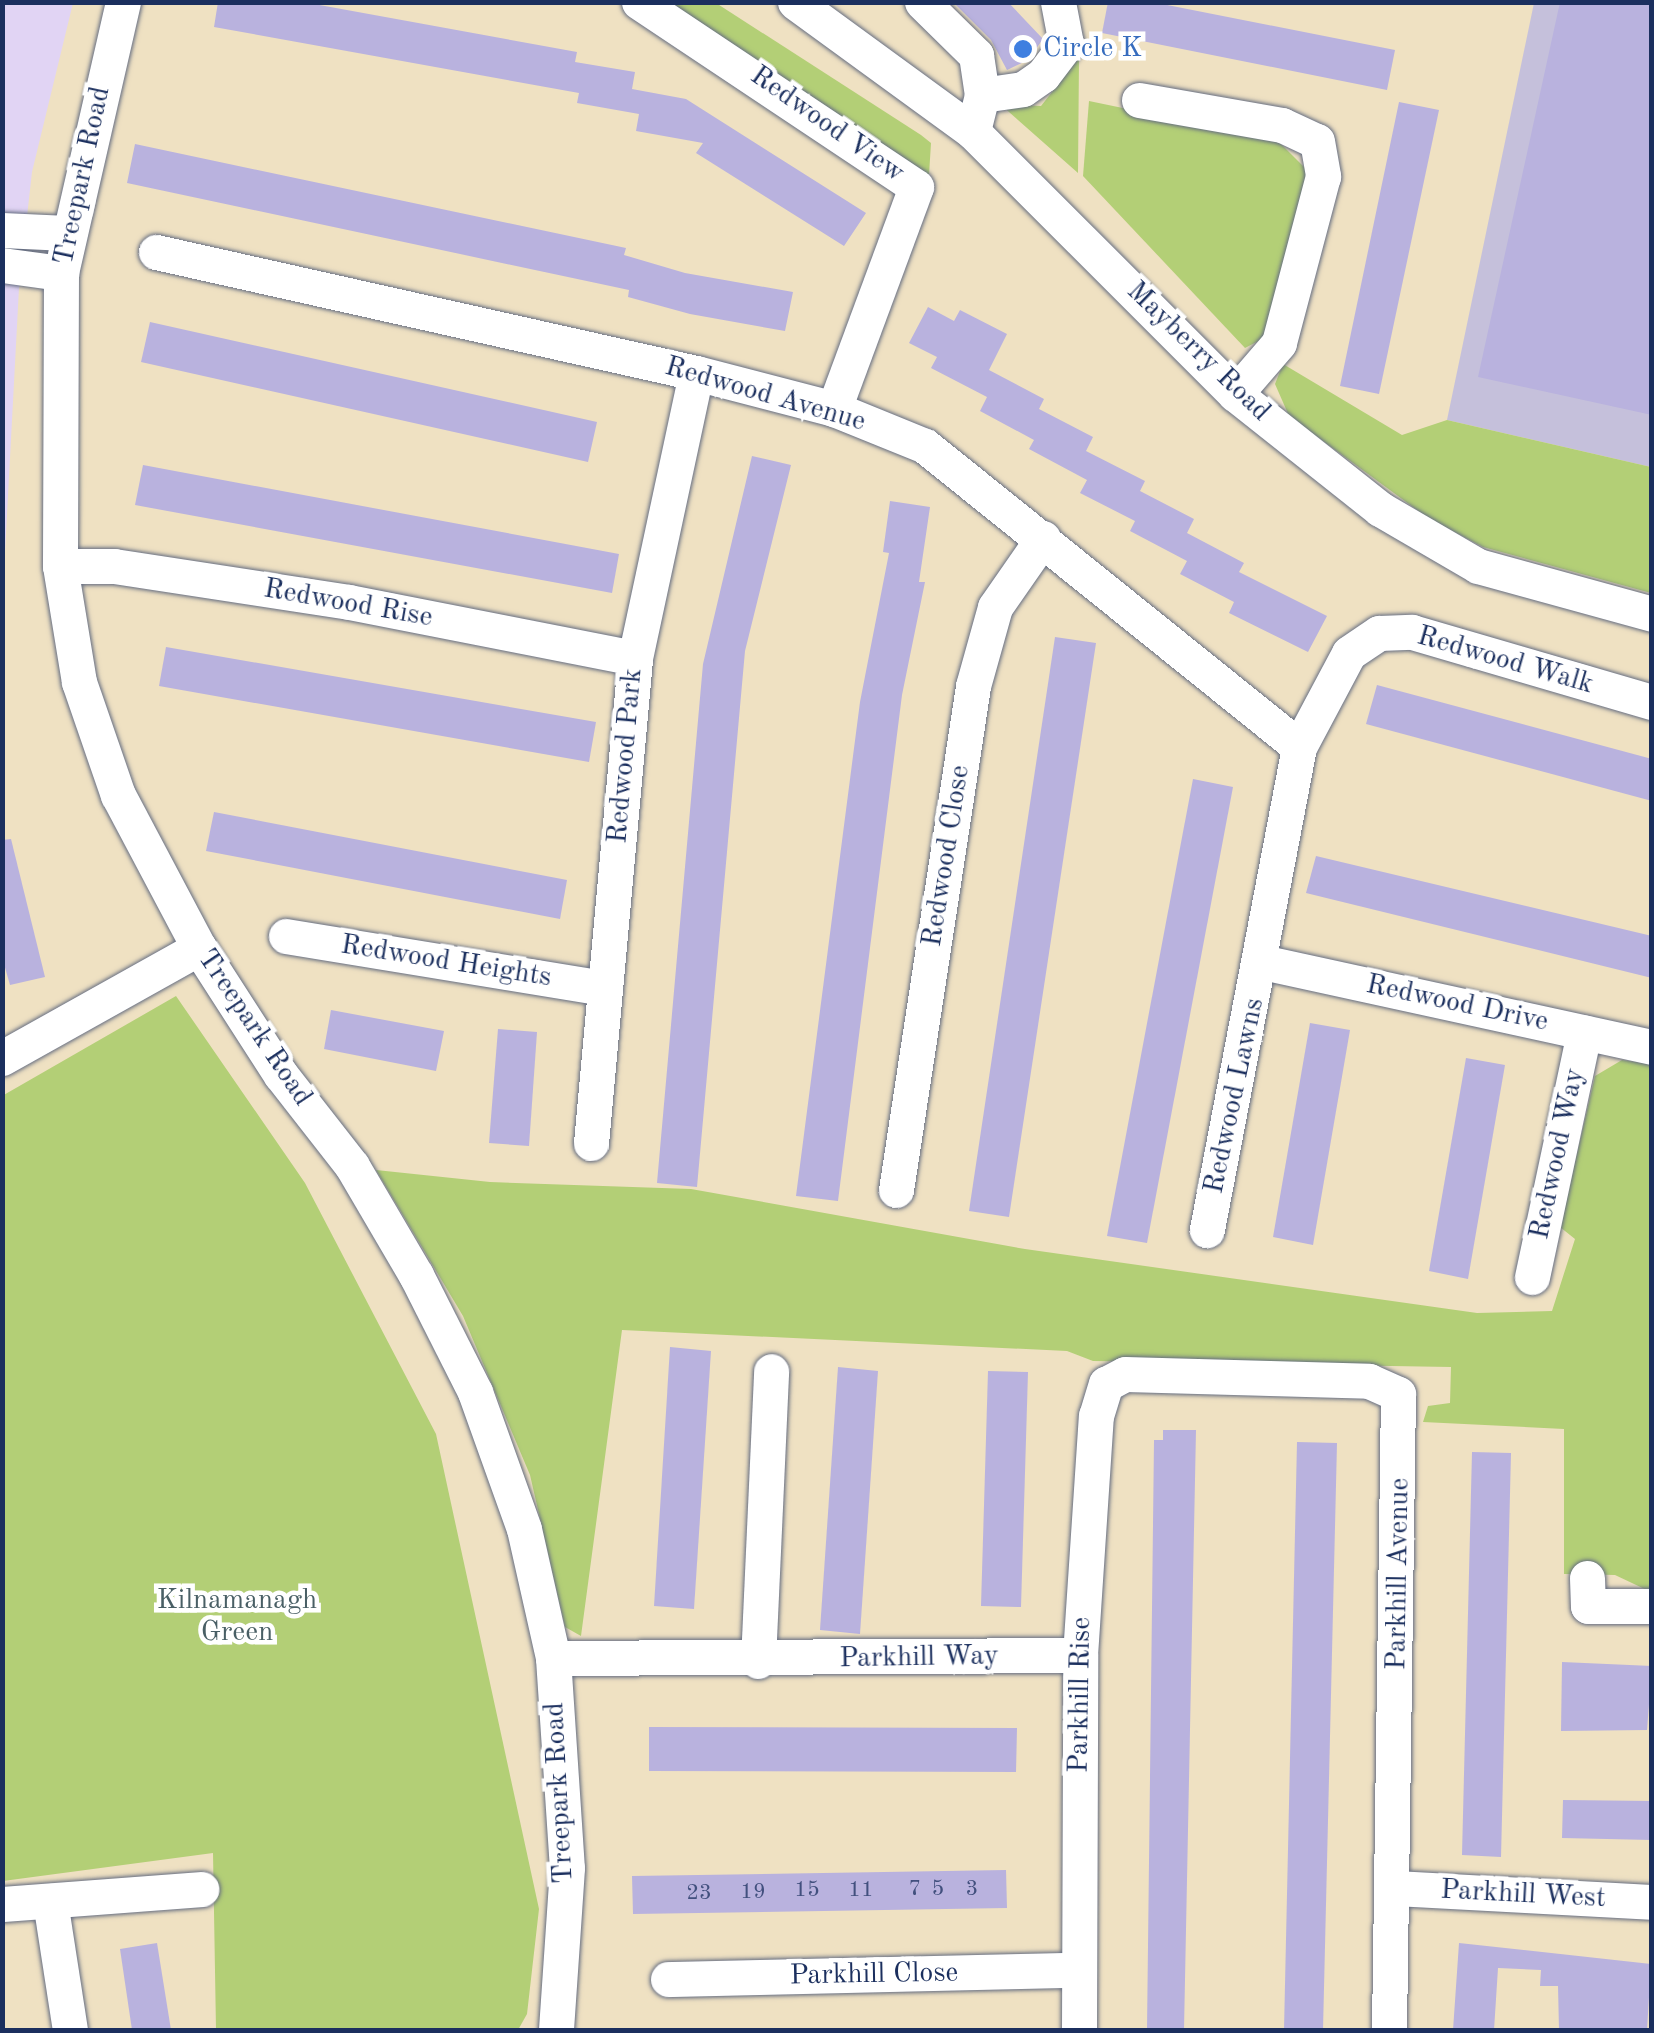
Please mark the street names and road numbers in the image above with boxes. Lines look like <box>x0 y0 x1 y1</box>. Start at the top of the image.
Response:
street label: Redwood View <box>743 59 911 191</box>
street label: Treepark Road <box>48 84 118 268</box>
street label: Mayberry Road <box>1119 275 1277 429</box>
street label: Redwood Avenue <box>661 350 869 440</box>
street label: Redwood Rise <box>261 573 435 635</box>
street label: Redwood Walk <box>1413 620 1597 702</box>
street label: Redwood Park <box>602 667 650 845</box>
street label: Redwood Close <box>916 763 978 949</box>
street label: Redwood Heights <box>338 929 554 995</box>
street label: Treepark Road <box>189 943 319 1113</box>
street label: Redwood Drive <box>1363 968 1551 1040</box>
street label: Redwood Lawns <box>1198 995 1272 1197</box>
street label: Redwood Way <box>1523 1065 1593 1243</box>
street label: Parkhill Avenue <box>1381 1478 1417 1670</box>
street label: Parkhill Rise <box>1063 1617 1099 1773</box>
street label: Parkhill Way <box>839 1640 999 1676</box>
street label: Treepark Road <box>538 1701 582 1885</box>
street label: Parkhill West <box>1439 1874 1607 1916</box>
street label: Parkhill Close <box>789 1957 959 1993</box>

